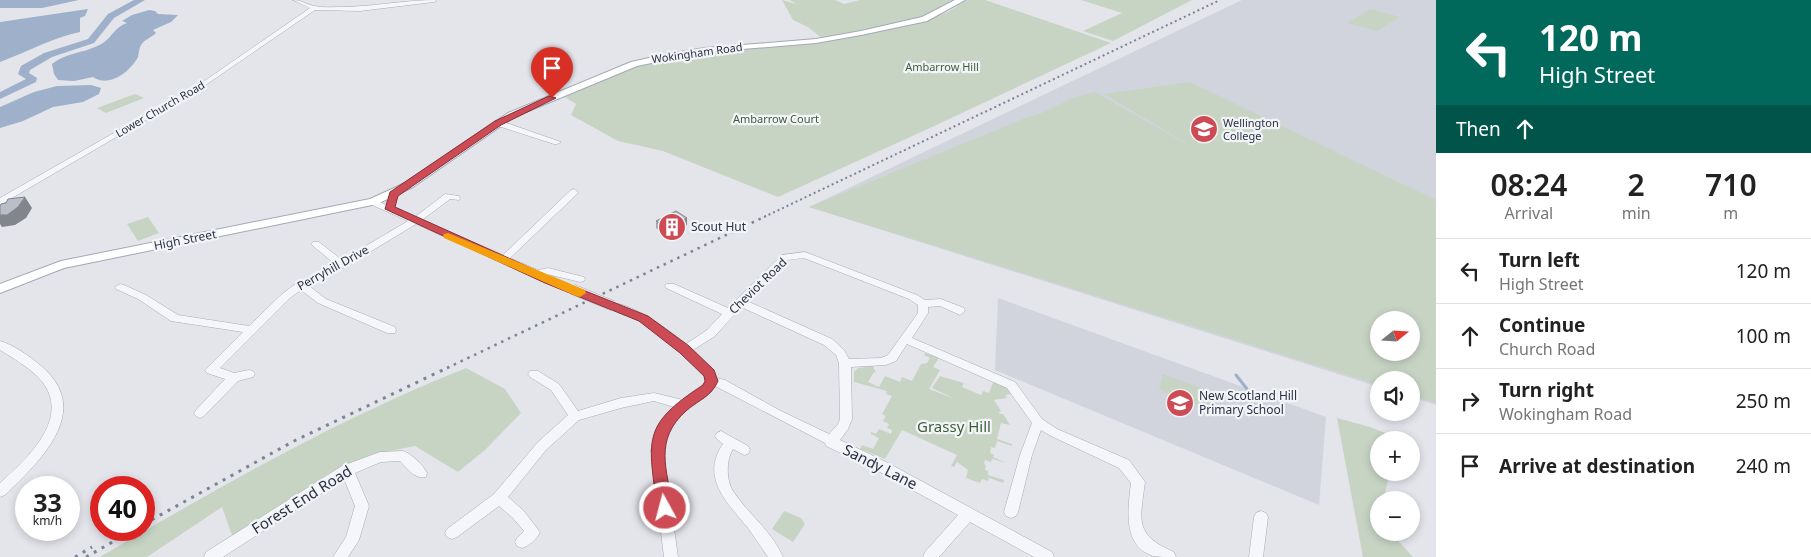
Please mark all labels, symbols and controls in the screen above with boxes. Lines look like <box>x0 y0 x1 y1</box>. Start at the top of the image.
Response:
text: 120 m <box>1539 14 1642 61</box>
icon: left <box>1456 20 1521 85</box>
street label: Wokingham Road <box>651 39 743 66</box>
pin <box>531 47 573 98</box>
icon: arrive <box>538 54 566 82</box>
park label: Ambarrow Hill <box>905 59 979 74</box>
text: High Street <box>1539 59 1655 89</box>
street label: Lower Church Road <box>112 77 207 140</box>
park label: Ambarrow Court <box>733 111 819 126</box>
school or university icon: Wellington College <box>1189 114 1219 144</box>
place label: Wellington College <box>1223 115 1279 143</box>
icon: ahead <box>1511 115 1539 143</box>
text: Then <box>1456 116 1501 142</box>
text: 08:24 <box>1490 164 1567 205</box>
text: 2 <box>1628 164 1645 205</box>
text: 710 <box>1705 164 1757 205</box>
text: Arrival <box>1504 202 1553 224</box>
text: min <box>1622 202 1651 224</box>
text: m <box>1723 202 1738 224</box>
building icon: Scout Hut <box>657 212 687 242</box>
place label: Scout Hut <box>691 218 747 235</box>
street label: High Street <box>152 225 218 254</box>
street label: Perryhill Drive <box>294 241 372 294</box>
text: Turn left <box>1499 247 1580 273</box>
street label: Cheviot Road <box>725 254 790 318</box>
icon: left <box>1456 257 1484 285</box>
text: 120 m <box>1736 258 1791 284</box>
text: High Street <box>1499 273 1584 295</box>
north arrow <box>1370 311 1420 361</box>
map controls <box>1370 311 1420 541</box>
text: Continue <box>1499 312 1585 338</box>
icon: ahead <box>1456 322 1484 350</box>
text: 100 m <box>1736 323 1791 349</box>
text: Church Road <box>1499 338 1595 360</box>
button: sound <box>1370 371 1420 421</box>
text: Turn right <box>1499 377 1594 403</box>
place label: New Scotland Hill Primary School <box>1199 387 1297 418</box>
icon: right <box>1456 387 1484 415</box>
school or university icon: New Scotland Hill Primary School <box>1165 388 1195 418</box>
text: 250 m <box>1736 388 1791 414</box>
text: Wokingham Road <box>1499 403 1632 425</box>
park label: Grassy Hill <box>917 416 991 436</box>
button: + <box>1370 431 1420 481</box>
street label: Sandy Lane <box>840 439 921 493</box>
icon: arrive <box>1456 452 1484 480</box>
text: Arrive at destination <box>1499 453 1695 479</box>
text: 240 m <box>1736 453 1791 479</box>
street label: Forest End Road <box>248 460 355 538</box>
speed limit sign: 40 <box>90 476 155 541</box>
position arrow <box>638 481 690 533</box>
text: 33 <box>33 485 62 519</box>
button: − <box>1370 491 1420 541</box>
text: km/h <box>33 512 62 529</box>

